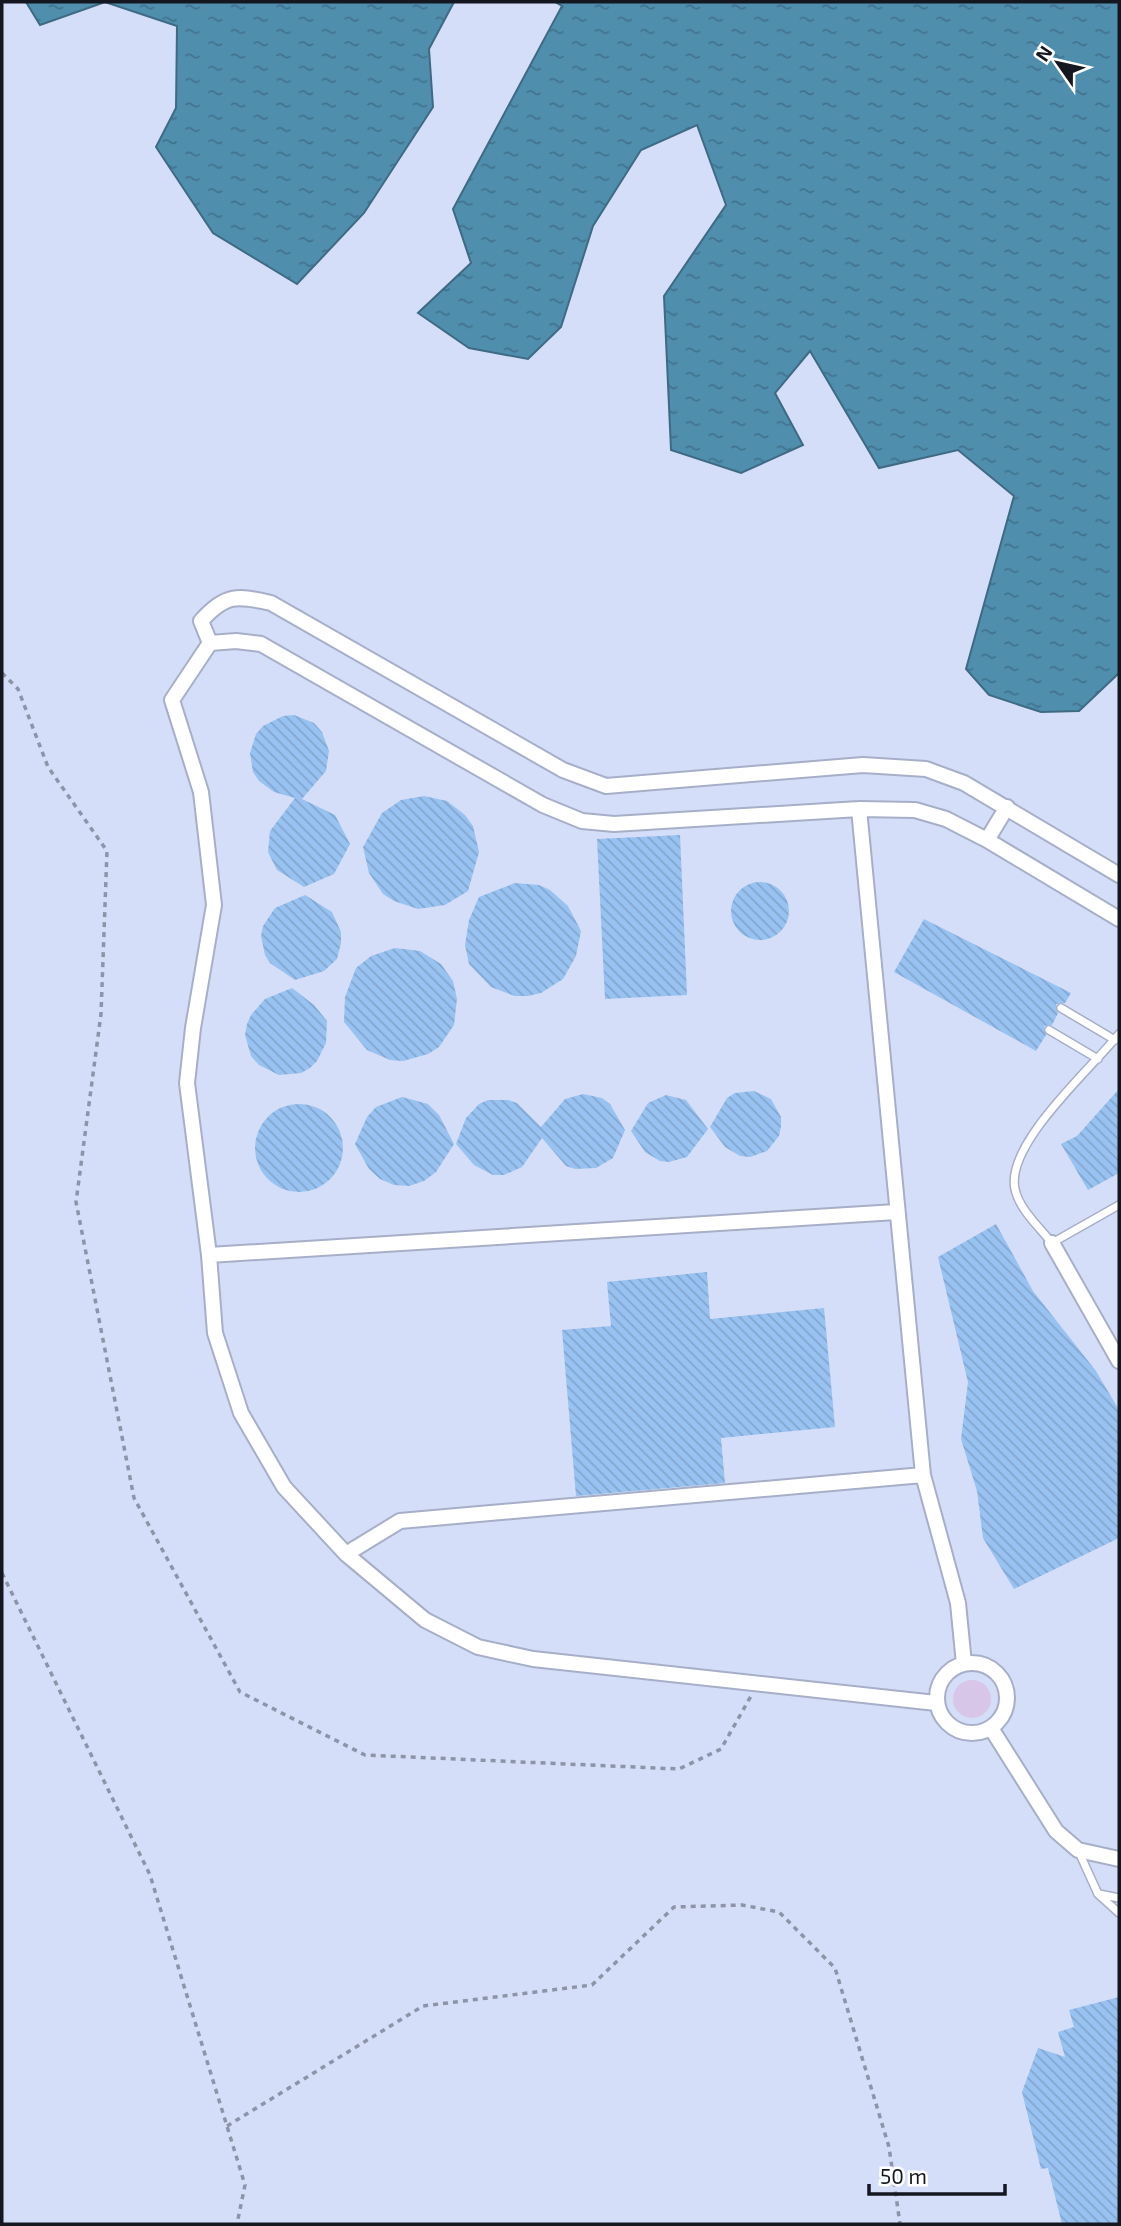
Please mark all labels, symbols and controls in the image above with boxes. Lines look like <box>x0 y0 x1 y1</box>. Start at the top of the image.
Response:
north arrow <box>1023 28 1093 98</box>
text: N <box>1030 41 1057 65</box>
scale bar <box>869 2152 1006 2196</box>
text: 50 m <box>880 2163 927 2188</box>

